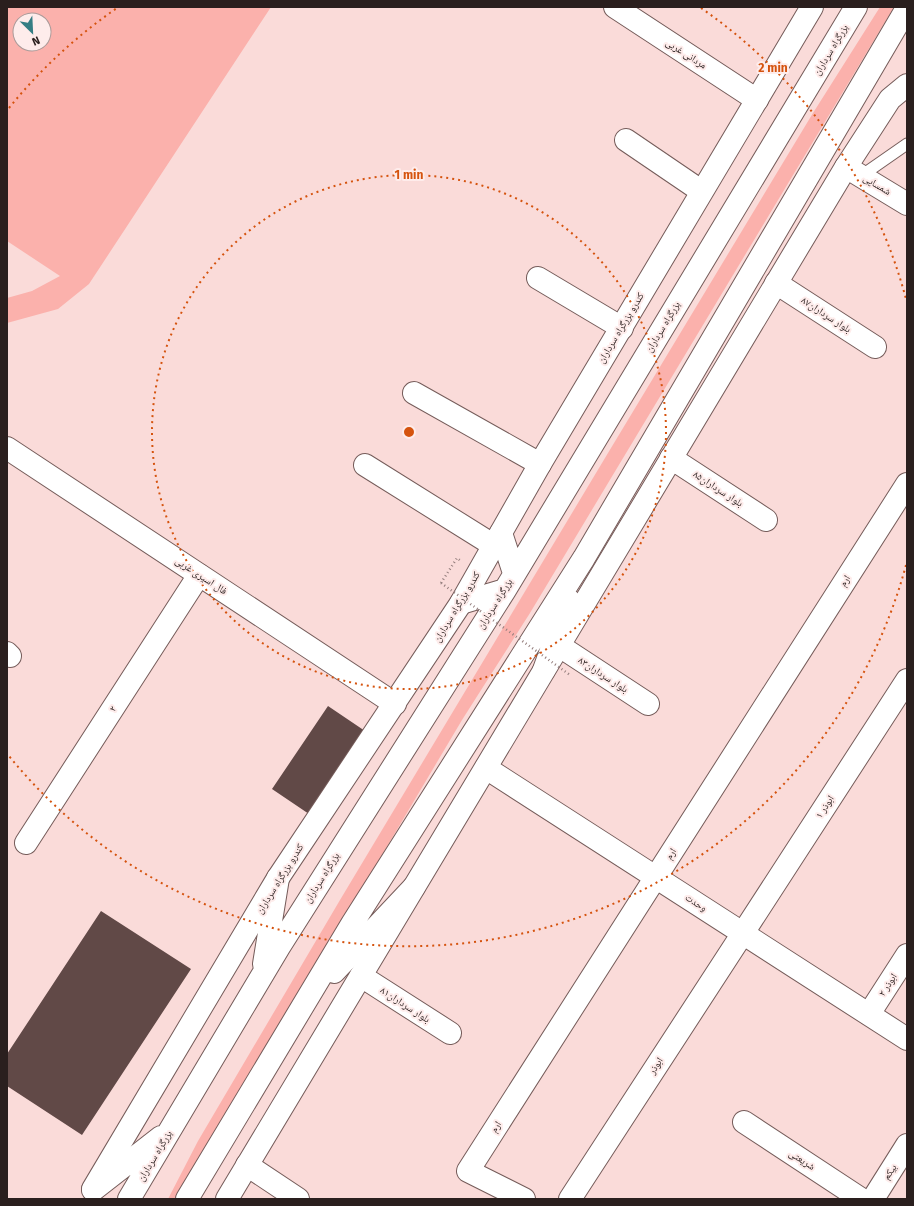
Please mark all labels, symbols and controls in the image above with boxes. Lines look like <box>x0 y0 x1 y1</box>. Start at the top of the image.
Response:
north arrow <box>12 12 52 52</box>
street label: بزرگراه سرداران <box>811 22 851 78</box>
text: N <box>30 33 42 48</box>
street label: مردانی غربی <box>663 36 709 72</box>
text: 2 min <box>758 61 788 75</box>
text: 1 min <box>395 168 423 182</box>
street label: شمسایی <box>861 172 893 198</box>
street label: کندرو بزرگراه سرداران <box>595 291 647 365</box>
street label: بلوار سرداران۸۷ <box>799 294 853 336</box>
street label: بزرگراه سرداران <box>643 299 683 355</box>
centre of rings <box>402 425 416 439</box>
street label: بلوار سرداران۸۵ <box>691 468 745 510</box>
street label: فال اسیری غربی <box>173 555 229 597</box>
street label: کندرو بزرگراه سرداران <box>431 570 483 644</box>
street label: ارم <box>837 573 854 589</box>
street label: بزرگراه سرداران <box>475 576 515 631</box>
street label: بلوار سرداران۸۳ <box>576 654 630 696</box>
street label: ۲ <box>107 703 120 714</box>
street label: ابوذر ۱ <box>813 793 837 821</box>
street label: کندرو بزرگراه سرداران <box>254 842 306 916</box>
street label: ارم <box>663 846 680 862</box>
street label: بزرگراه سرداران <box>302 850 342 905</box>
street label: وحدت <box>683 892 709 915</box>
street label: ابوذر ۲ <box>876 971 900 999</box>
street label: بلوار سرداران۸۱ <box>378 984 432 1026</box>
street label: ابوذر <box>646 1055 666 1078</box>
street label: ارم <box>488 1119 505 1135</box>
street label: بزرگراه سرداران <box>135 1128 175 1184</box>
street label: شریعتی <box>787 1147 818 1173</box>
street label: بیکم <box>881 1162 900 1183</box>

